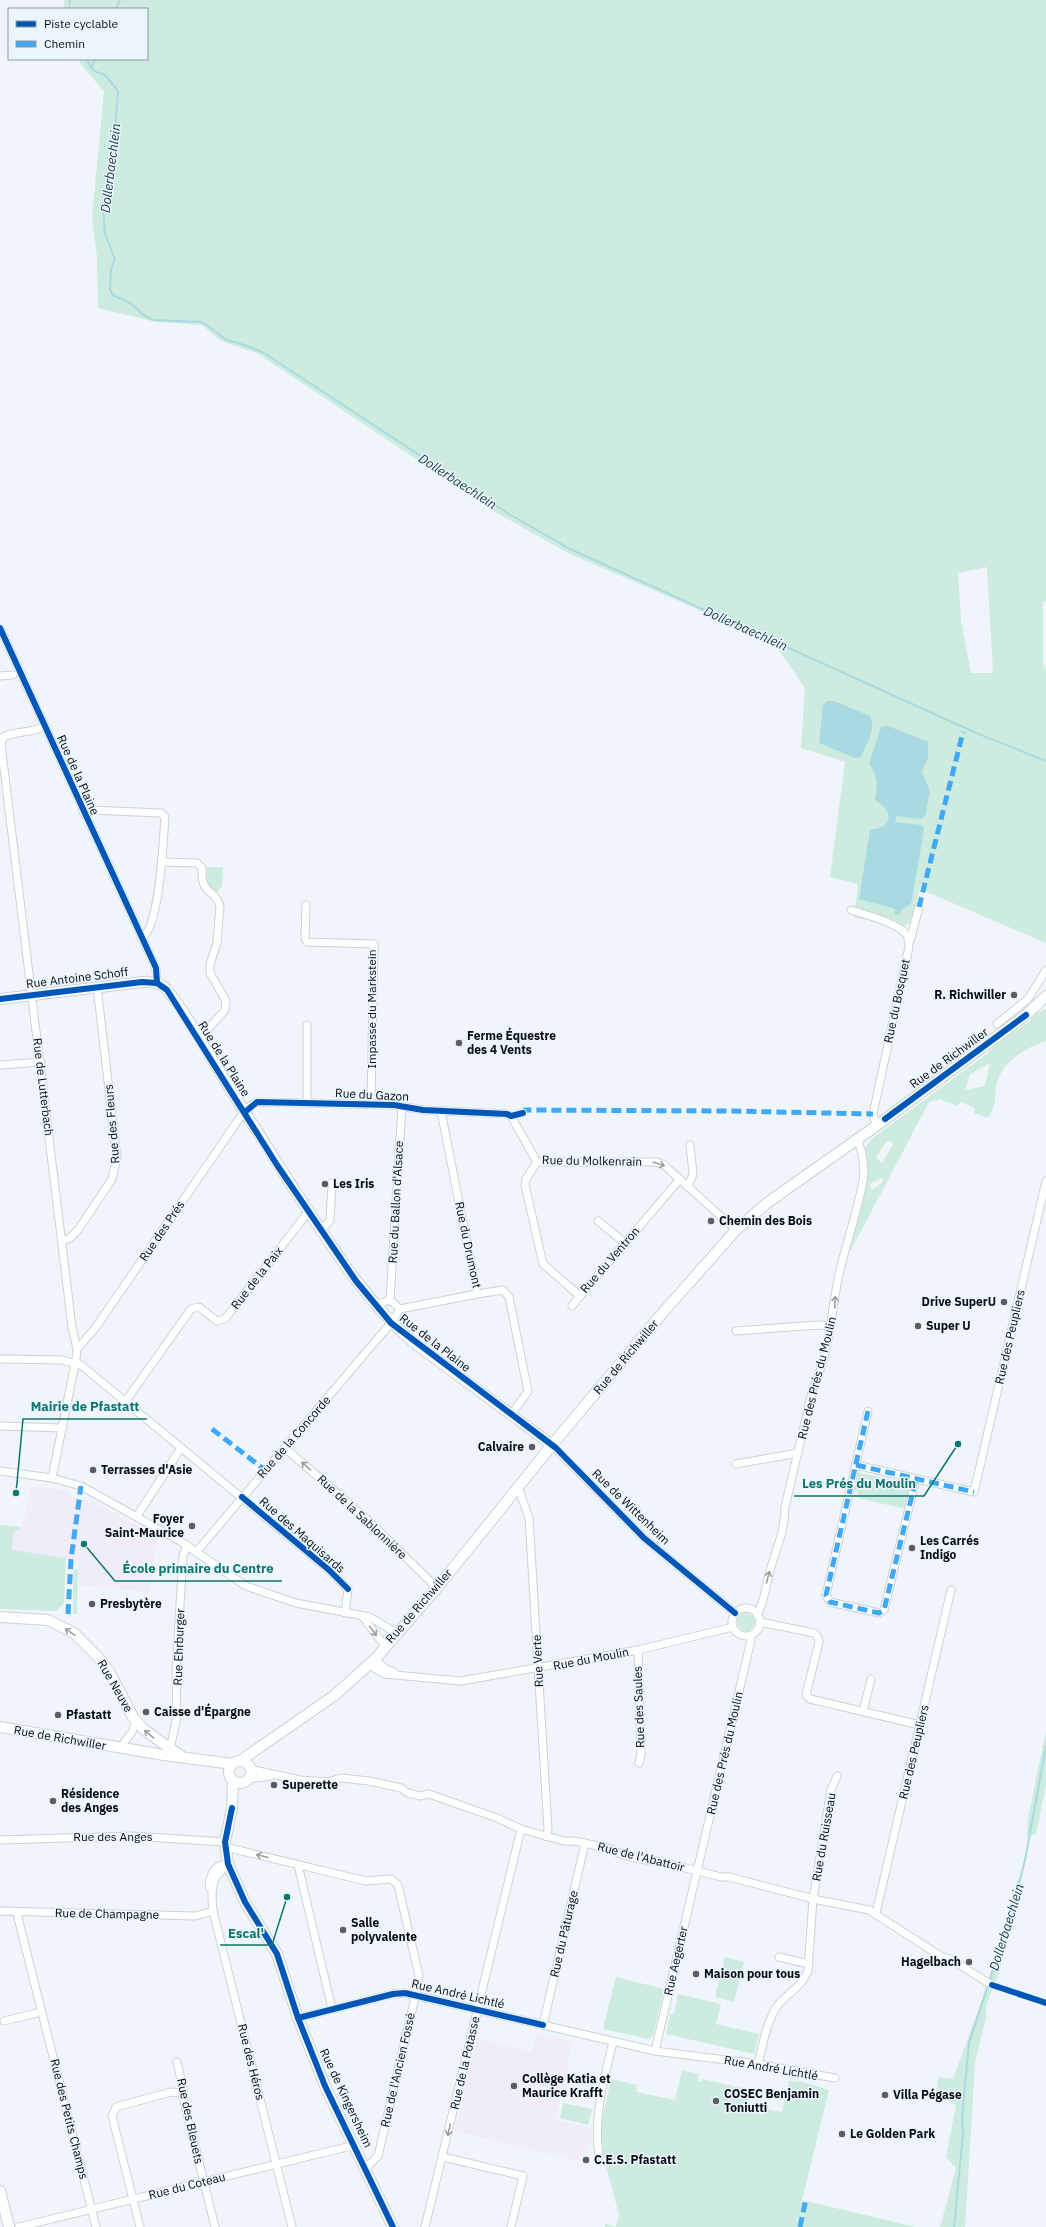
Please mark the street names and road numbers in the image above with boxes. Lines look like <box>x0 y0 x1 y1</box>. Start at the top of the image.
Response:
street label: Rue de la Plaine <box>54 732 103 818</box>
street label: Impasse du Markstein <box>364 949 379 1069</box>
street label: Rue du Bosquet <box>880 958 913 1044</box>
street label: Rue Antoine Schoff <box>25 964 129 991</box>
street label: Rue de la Plaine <box>195 1018 254 1100</box>
street label: Rue de Richwiller <box>906 1024 991 1091</box>
street label: Rue de Lutterbach <box>30 1037 57 1137</box>
street label: Rue des Fleurs <box>101 1084 122 1164</box>
street label: Rue du Gazon <box>335 1085 410 1104</box>
street label: Rue du Ballon d'Alsace <box>385 1140 406 1264</box>
street label: Rue du Molkenrain <box>542 1152 642 1169</box>
street label: Rue des Prés <box>136 1197 187 1264</box>
street label: Rue du Drumont <box>452 1200 485 1290</box>
street label: Rue du Ventron <box>577 1223 642 1296</box>
street label: Rue de la Paix <box>227 1243 286 1312</box>
street label: Rue des Peupliers <box>991 1288 1028 1386</box>
street label: Rue de la Plaine <box>397 1310 474 1375</box>
street label: Rue des Prés du Moulin <box>794 1315 839 1441</box>
street label: Rue de Richwiller <box>590 1316 662 1397</box>
street label: Rue de la Concorde <box>254 1392 334 1481</box>
street label: Rue de Wittenheim <box>589 1466 673 1548</box>
street label: Rue de la Sablonnière <box>314 1471 411 1562</box>
street label: Rue des Maquisards <box>256 1493 348 1576</box>
street label: Rue de Richwiller <box>382 1565 455 1646</box>
street label: Rue Ehrburger <box>170 1608 187 1686</box>
street label: Rue Verte <box>529 1634 546 1688</box>
street label: Rue du Moulin <box>552 1644 630 1673</box>
street label: Rue Neuve <box>94 1657 137 1715</box>
street label: Rue des Saules <box>630 1666 647 1748</box>
street label: Rue des Prés du Moulin <box>703 1690 746 1816</box>
street label: Rue des Peupliers <box>895 1703 932 1801</box>
street label: Rue de Richwiller <box>13 1722 108 1753</box>
street label: Rue du Ruisseau <box>808 1792 839 1882</box>
street label: Rue des Anges <box>73 1829 153 1844</box>
street label: Rue de l'Abattoir <box>596 1838 687 1875</box>
street label: Rue du Pâturage <box>546 1889 581 1979</box>
street label: Rue de Champagne <box>55 1905 160 1922</box>
street label: Rue Aegerter <box>660 1924 691 1997</box>
street label: Rue André Lichtlé <box>410 1976 507 2012</box>
street label: Rue de l'Ancien Fossé <box>377 2011 418 2129</box>
street label: Rue de la Potasse <box>446 2014 483 2111</box>
street label: Rue des Héros <box>235 2022 268 2102</box>
street label: Rue de Kingersheim <box>317 2046 376 2150</box>
street label: Rue André Lichtlé <box>723 2052 820 2083</box>
street label: Rue des Petits Champs <box>47 2057 92 2181</box>
street label: Rue des Bleuets <box>174 2077 207 2165</box>
street label: Rue du Coteau <box>147 2169 227 2202</box>

